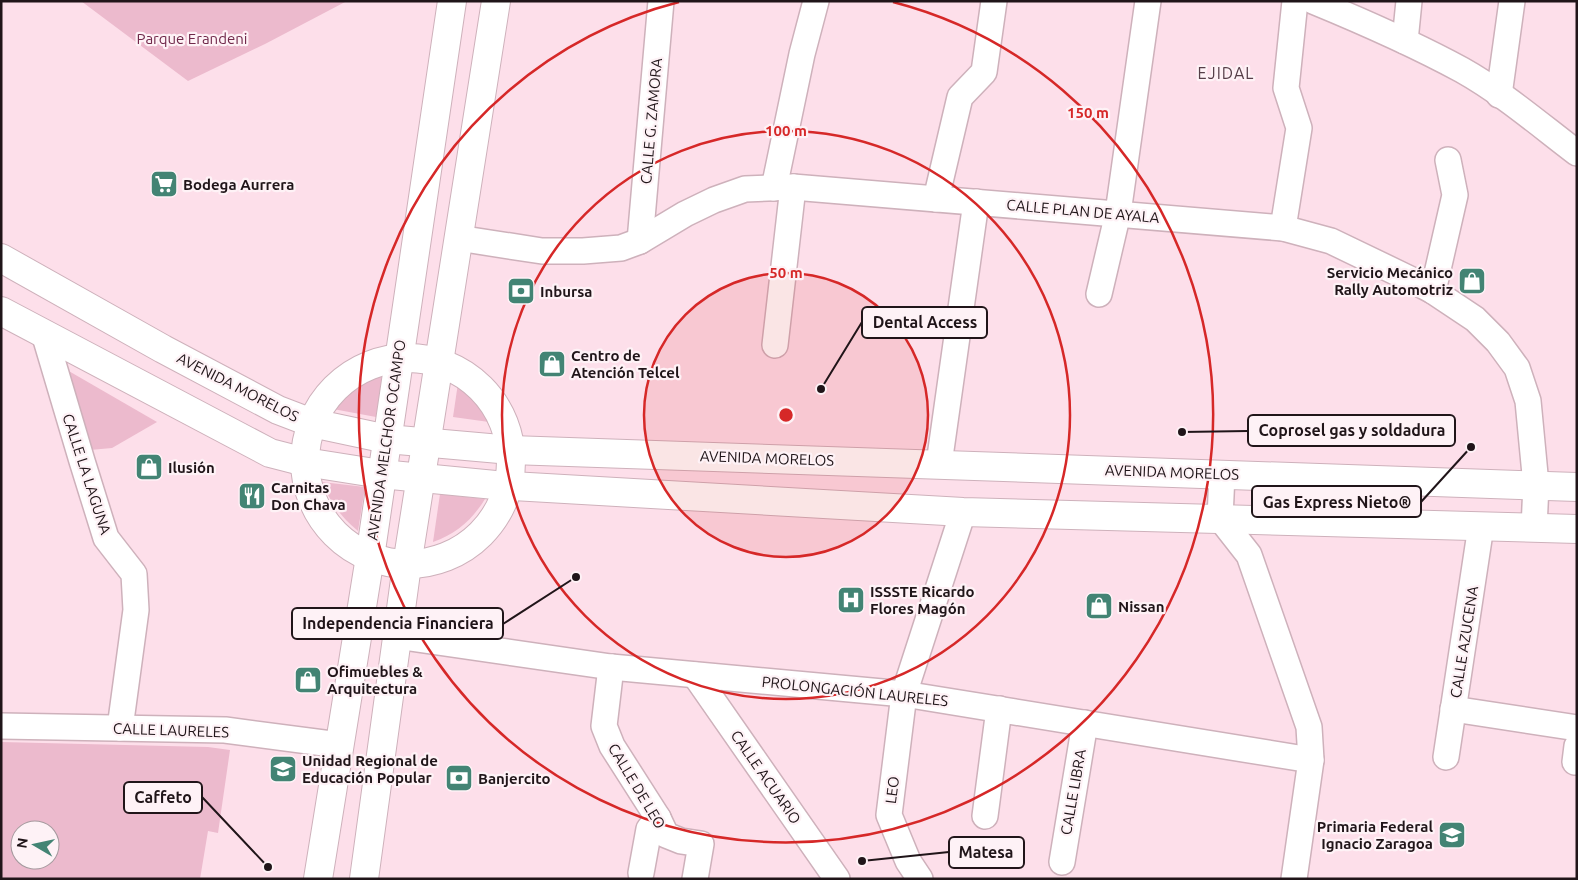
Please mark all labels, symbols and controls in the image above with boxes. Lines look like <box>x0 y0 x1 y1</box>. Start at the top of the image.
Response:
park label: Parque Erandeni <box>137 30 247 47</box>
street label: CALLE G. ZAMORA <box>637 57 665 185</box>
district label: EJIDAL <box>1198 64 1254 82</box>
text: 150 m <box>1067 104 1109 121</box>
text: 100 m <box>765 122 807 139</box>
supermarket icon: Bodega Aurrera <box>149 169 179 199</box>
place label: Bodega Aurrera <box>183 176 295 193</box>
street label: CALLE PLAN DE AYALA <box>1006 196 1161 226</box>
text: 50 m <box>769 264 803 281</box>
place label: Servicio Mecánico Rally Automotriz <box>1327 264 1453 298</box>
shop icon: Servicio Mecánico Rally Automotriz <box>1457 266 1487 296</box>
bank icon: Inbursa <box>506 276 536 306</box>
place label: Inbursa <box>540 283 592 300</box>
callout: Dental Access <box>862 307 987 338</box>
text: Dental Access <box>873 313 977 331</box>
street label: AVENIDA MELCHOR OCAMPO <box>364 339 408 541</box>
place label: Centro de Atención Telcel <box>571 347 680 381</box>
street label: AVENIDA MORELOS <box>174 349 302 425</box>
shop icon: Centro de Atención Telcel <box>537 349 567 379</box>
centre of rings <box>777 406 795 424</box>
street label: CALLE LA LAGUNA <box>59 411 115 537</box>
callout: Coprosel gas y soldadura <box>1248 415 1455 446</box>
text: Coprosel gas y soldadura <box>1259 421 1445 439</box>
street label: AVENIDA MORELOS <box>700 447 834 469</box>
shop icon: Ilusión <box>134 452 164 482</box>
place label: Ilusión <box>168 459 215 476</box>
street label: AVENIDA MORELOS <box>1105 461 1239 483</box>
place label: Carnitas Don Chava <box>271 479 346 513</box>
restaurant icon: Carnitas Don Chava <box>237 481 267 511</box>
callout: Gas Express Nieto® <box>1252 486 1421 517</box>
text: Gas Express Nieto® <box>1263 493 1411 511</box>
place label: ISSSTE Ricardo Flores Magón <box>870 583 975 617</box>
hospital icon: ISSSTE Ricardo Flores Magón <box>836 585 866 615</box>
street label: CALLE AZUCENA <box>1447 585 1481 699</box>
shop icon: Nissan <box>1084 591 1114 621</box>
place label: Nissan <box>1118 598 1164 615</box>
callout: Independencia Financiera <box>292 608 503 639</box>
text: Independencia Financiera <box>302 614 494 632</box>
place label: Ofimuebles & Arquitectura <box>327 663 423 697</box>
shop icon: Ofimuebles & Arquitectura <box>293 665 323 695</box>
street label: PROLONGACIÓN LAURELES <box>761 673 949 709</box>
street label: CALLE LAURELES <box>113 719 229 741</box>
street label: CALLE ACUARIO <box>727 727 805 827</box>
street label: CALLE DE LEO <box>605 740 669 832</box>
street label: CALLE LIBRA <box>1057 747 1089 836</box>
place label: Unidad Regional de Educación Popular <box>302 752 438 786</box>
school or university icon: Unidad Regional de Educación Popular <box>268 754 298 784</box>
bank icon: Banjercito <box>444 763 474 793</box>
place label: Banjercito <box>478 770 551 787</box>
street label: LEO <box>882 775 902 805</box>
callout: Caffeto <box>124 782 202 813</box>
text: Caffeto <box>134 788 192 806</box>
place label: Primaria Federal Ignacio Zaragoa <box>1317 818 1433 852</box>
north arrow <box>10 820 60 870</box>
school or university icon: Primaria Federal Ignacio Zaragoa <box>1437 820 1467 850</box>
text: N <box>13 837 31 849</box>
callout: Matesa <box>949 837 1024 868</box>
text: Matesa <box>958 843 1014 861</box>

